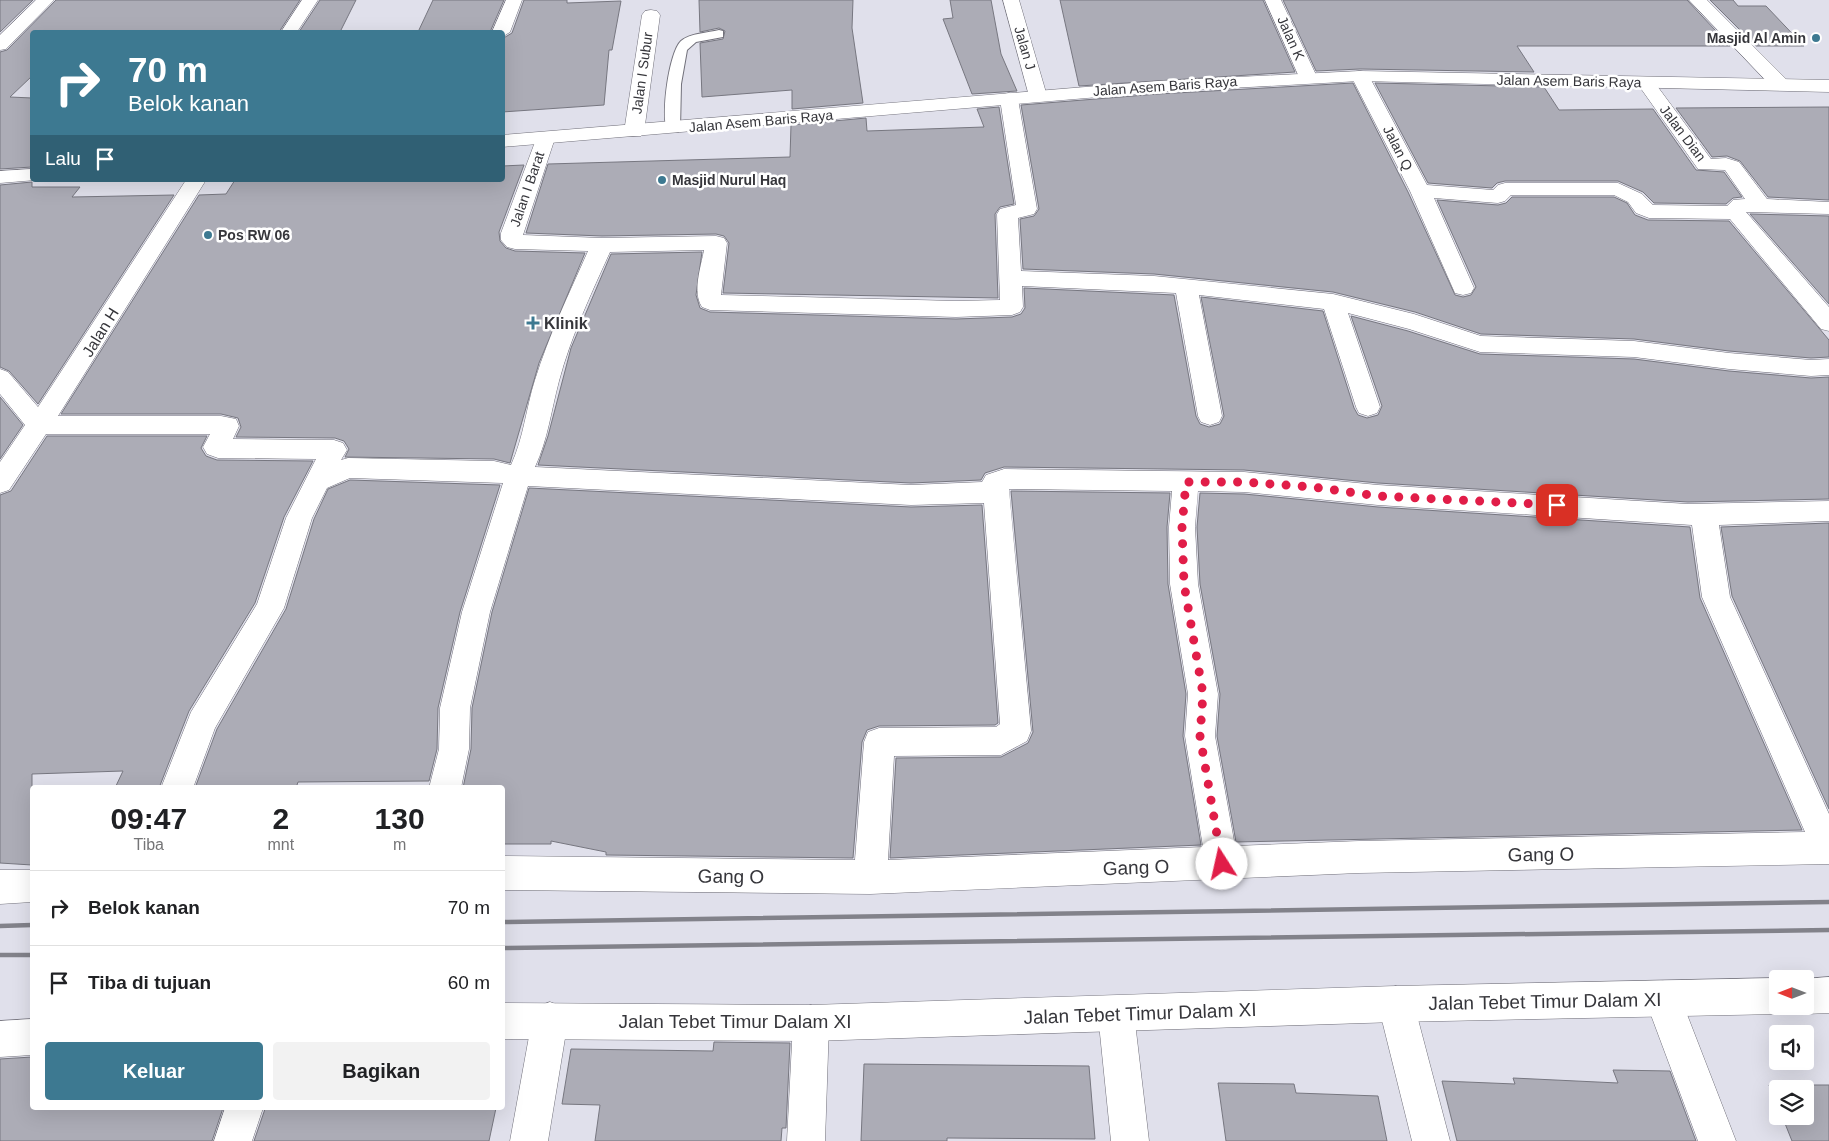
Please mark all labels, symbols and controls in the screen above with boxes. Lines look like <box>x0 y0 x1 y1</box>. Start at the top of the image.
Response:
street label: Jalan K <box>1274 13 1308 63</box>
street label: Jalan J <box>1011 24 1039 72</box>
place label: Masjid Al Amin <box>1707 30 1806 46</box>
street label: Jalan I Subur <box>628 31 656 115</box>
marker: Masjid Al Amin <box>1810 32 1822 44</box>
icon: right <box>45 50 110 115</box>
text: 70 m <box>128 50 208 89</box>
street label: Jalan Asem Baris Raya <box>1497 72 1642 90</box>
street label: Jalan Asem Baris Raya <box>1092 73 1238 99</box>
text: Belok kanan <box>128 91 249 116</box>
street label: Jalan Dian <box>1657 102 1709 164</box>
street label: Jalan Asem Baris Raya <box>688 107 834 135</box>
street label: Jalan Q <box>1380 123 1416 173</box>
icon: arrive <box>91 145 119 173</box>
text: Lalu <box>45 148 81 169</box>
street label: Jalan I Barat <box>507 149 547 229</box>
place label: Masjid Nurul Haq <box>672 172 786 188</box>
marker: Masjid Nurul Haq <box>656 174 668 186</box>
place label: Pos RW 06 <box>218 227 290 243</box>
marker: Pos RW 06 <box>202 229 214 241</box>
street label: Jalan H <box>79 305 122 360</box>
place label: Klinik <box>544 315 588 332</box>
marker: Klinik <box>526 316 540 330</box>
pin <box>1536 484 1578 526</box>
icon: arrive <box>1543 491 1571 519</box>
text: 09:47 <box>110 802 187 835</box>
text: 2 <box>272 802 289 835</box>
text: 130 <box>375 802 425 835</box>
text: Tiba <box>133 836 164 853</box>
text: mnt <box>267 836 294 853</box>
text: m <box>393 836 406 853</box>
position arrow <box>1195 837 1247 889</box>
street label: Gang O <box>1508 843 1574 866</box>
street label: Gang O <box>1102 856 1170 879</box>
street label: Gang O <box>698 865 764 888</box>
icon: right <box>45 894 73 922</box>
text: Belok kanan <box>88 897 200 918</box>
text: 70 m <box>448 897 490 918</box>
icon: arrive <box>45 969 73 997</box>
north arrow <box>1769 970 1814 1015</box>
map controls <box>1769 970 1814 1125</box>
text: Tiba di tujuan <box>88 972 211 993</box>
text: 60 m <box>448 972 490 993</box>
street label: Jalan Tebet Timur Dalam XI <box>1428 989 1662 1014</box>
street label: Jalan Tebet Timur Dalam XI <box>1023 999 1257 1028</box>
street label: Jalan Tebet Timur Dalam XI <box>618 1011 852 1032</box>
button: sound <box>1769 1025 1814 1070</box>
button: Keluar <box>45 1042 263 1100</box>
button: Bagikan <box>273 1042 490 1100</box>
button: layers <box>1769 1080 1814 1125</box>

